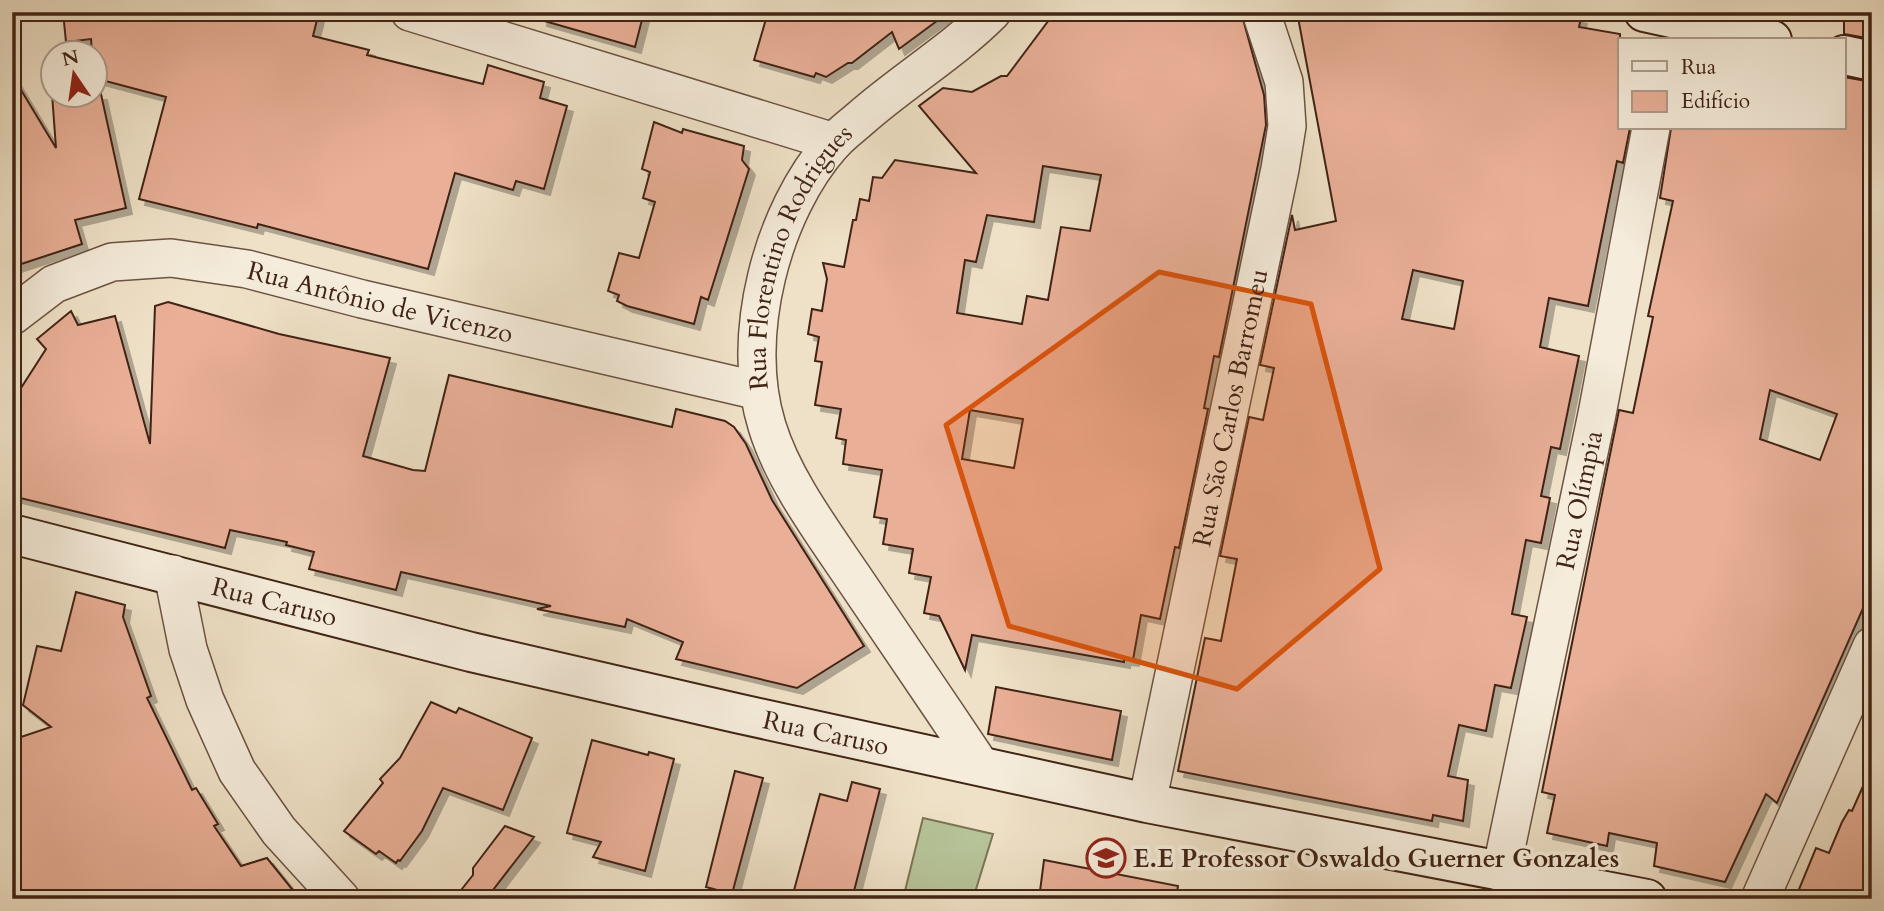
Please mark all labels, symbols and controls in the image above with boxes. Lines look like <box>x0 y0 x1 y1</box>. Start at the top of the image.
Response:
north arrow <box>38 38 108 108</box>
legend <box>1618 38 1846 130</box>
text: N <box>59 44 82 73</box>
text: Rua <box>1681 53 1716 82</box>
text: Edifício <box>1681 87 1750 116</box>
street label: Rua Florentino Rodrigues <box>740 116 860 392</box>
street label: Rua Antônio de Vicenzo <box>243 253 516 351</box>
street label: Rua São Carlos Barromeu <box>1184 266 1277 550</box>
street label: Rua Olímpia <box>1548 427 1611 573</box>
street label: Rua Caruso <box>208 569 341 635</box>
street label: Rua Caruso <box>760 702 892 764</box>
school or university icon: E.E Professor Oswaldo Guerner Gonzales <box>1085 837 1127 879</box>
place label: E.E Professor Oswaldo Guerner Gonzales <box>1133 841 1619 876</box>

